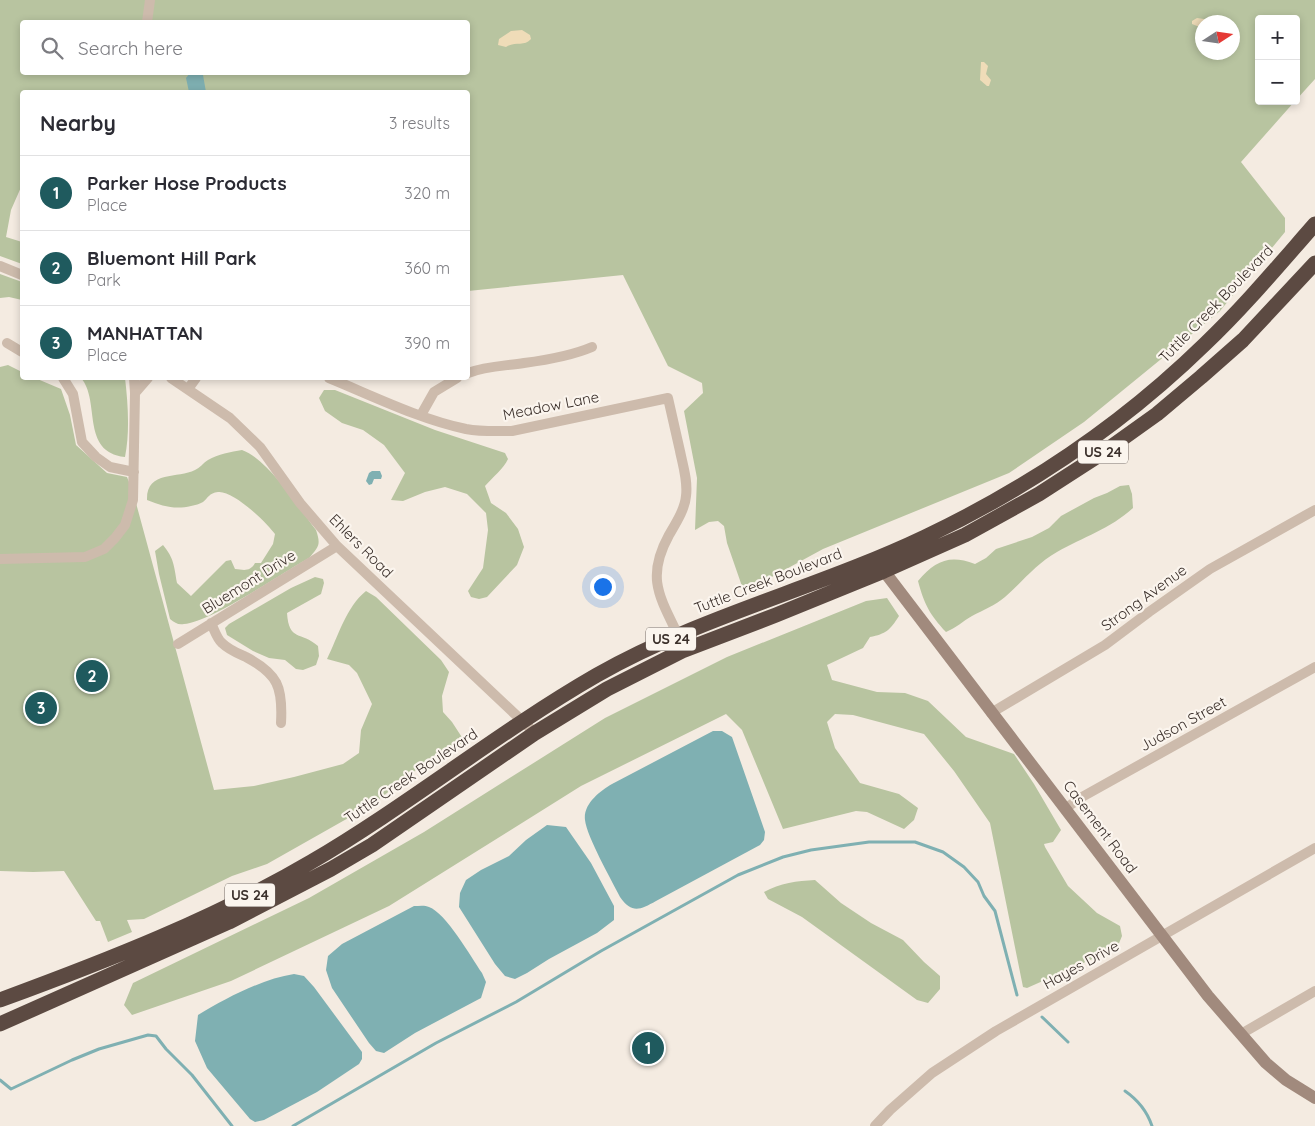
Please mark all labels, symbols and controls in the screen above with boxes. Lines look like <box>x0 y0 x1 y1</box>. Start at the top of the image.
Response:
north arrow <box>1195 15 1240 60</box>
map controls <box>1255 15 1300 105</box>
button: + <box>1255 15 1300 60</box>
search box <box>20 20 470 75</box>
icon: search <box>38 34 66 62</box>
text: Search here <box>78 36 183 60</box>
button: − <box>1255 60 1300 105</box>
text: Nearby <box>40 110 116 136</box>
text: 3 results <box>389 113 450 133</box>
text: Parker Hose Products <box>87 171 287 195</box>
text: 1 <box>53 183 59 203</box>
text: 320 m <box>404 183 450 203</box>
text: Place <box>87 195 127 215</box>
street label: Tuttle Creek Boulevard <box>1154 241 1277 367</box>
text: Bluemont Hill Park <box>87 246 257 270</box>
text: 2 <box>51 258 61 278</box>
text: 360 m <box>405 258 450 278</box>
text: Park <box>87 270 121 290</box>
text: MANHATTAN <box>87 321 203 345</box>
text: 3 <box>52 333 60 353</box>
text: 390 m <box>404 333 450 353</box>
text: Place <box>87 345 127 365</box>
street label: Meadow Lane <box>501 387 601 424</box>
road number: US 24 <box>1078 441 1128 464</box>
street label: Ehlers Road <box>325 510 397 582</box>
street label: Tuttle Creek Boulevard <box>691 544 844 617</box>
street label: Bluemont Drive <box>198 545 299 618</box>
street label: Strong Avenue <box>1097 560 1190 635</box>
your location <box>590 574 616 600</box>
road number: US 24 <box>646 628 696 650</box>
pin: 2 <box>76 657 108 695</box>
pin: 3 <box>25 689 57 727</box>
street label: Judson Street <box>1136 692 1229 755</box>
street label: Tuttle Creek Boulevard <box>340 724 481 827</box>
street label: Casement Road <box>1059 776 1142 877</box>
road number: US 24 <box>225 884 275 906</box>
street label: Hayes Drive <box>1039 936 1122 993</box>
pin: 1 <box>632 1029 664 1067</box>

